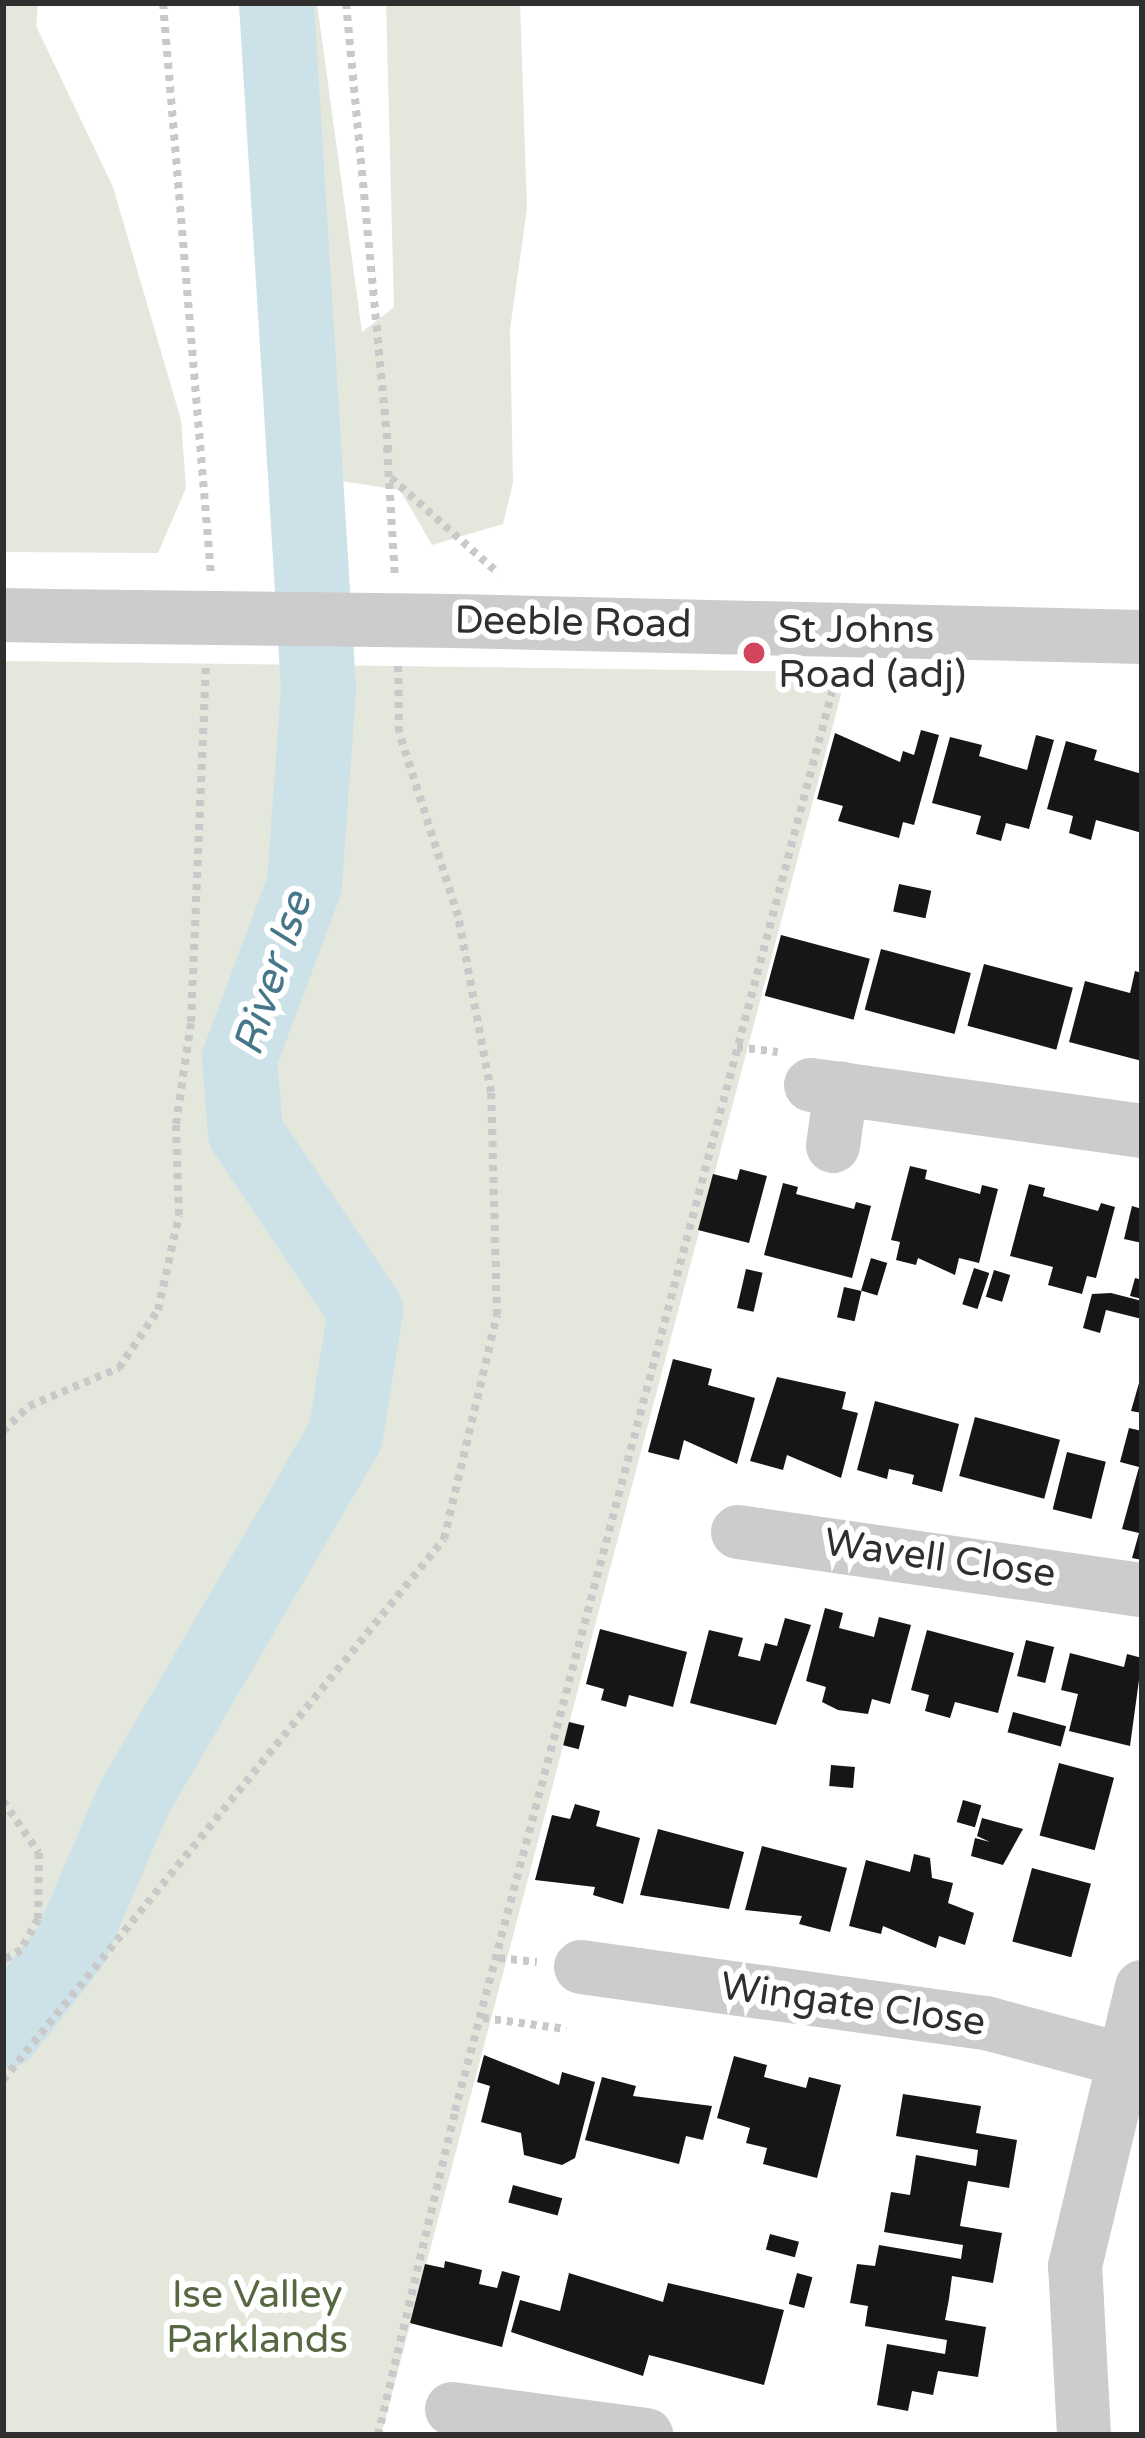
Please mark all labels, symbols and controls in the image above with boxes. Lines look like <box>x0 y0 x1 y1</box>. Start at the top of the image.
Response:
street label: Deeble Road <box>454 598 692 648</box>
place label: St Johns Road (adj) <box>778 608 966 699</box>
marker: St Johns Road (adj) <box>741 640 767 666</box>
water label: River Ise <box>223 886 323 1062</box>
street label: Wavell Close <box>821 1520 1059 1598</box>
street label: Wingate Close <box>718 1963 988 2047</box>
park label: Ise Valley Parklands <box>166 2273 348 2364</box>

